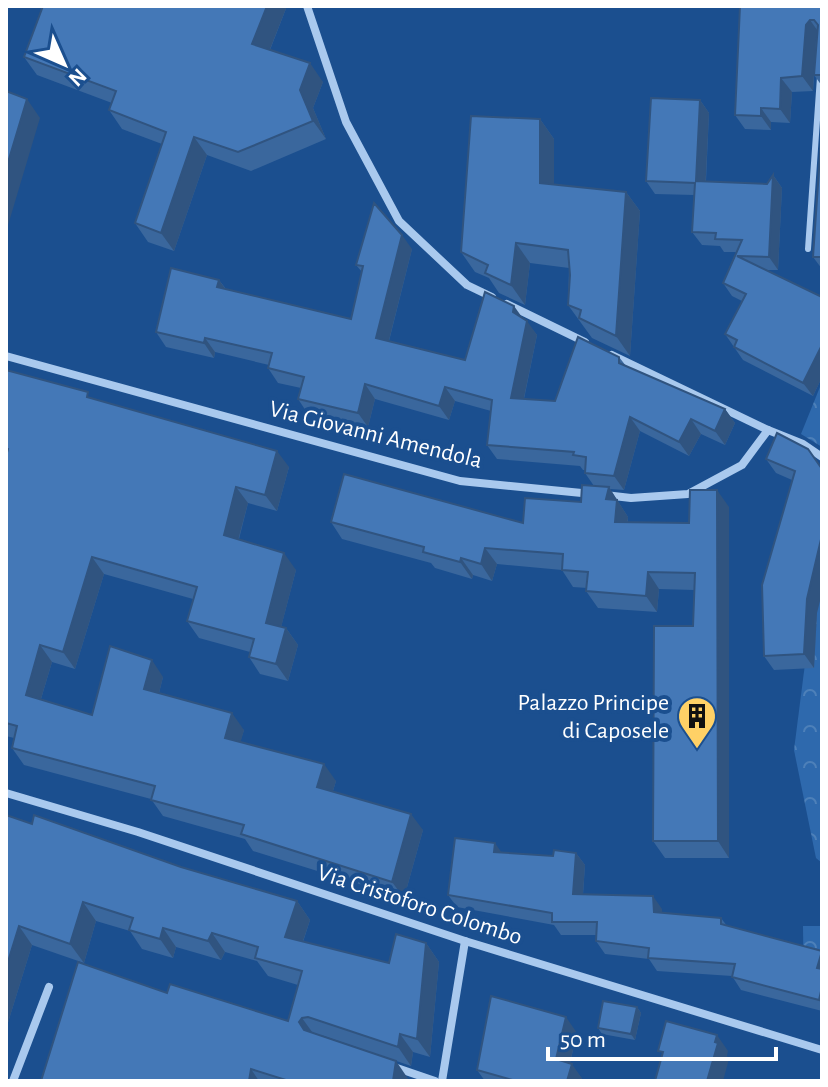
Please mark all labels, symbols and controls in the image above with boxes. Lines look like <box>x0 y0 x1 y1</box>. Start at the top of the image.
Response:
north arrow <box>24 24 104 104</box>
text: N <box>64 64 91 91</box>
street label: Via Giovanni Amendola <box>267 397 485 473</box>
place label: Palazzo Principe di Caposele <box>517 691 669 743</box>
building icon: Palazzo Principe di Caposele <box>676 695 718 750</box>
street label: Via Cristoforo Colombo <box>314 860 525 949</box>
scale bar <box>548 1011 776 1061</box>
text: 50 m <box>560 1028 606 1052</box>

